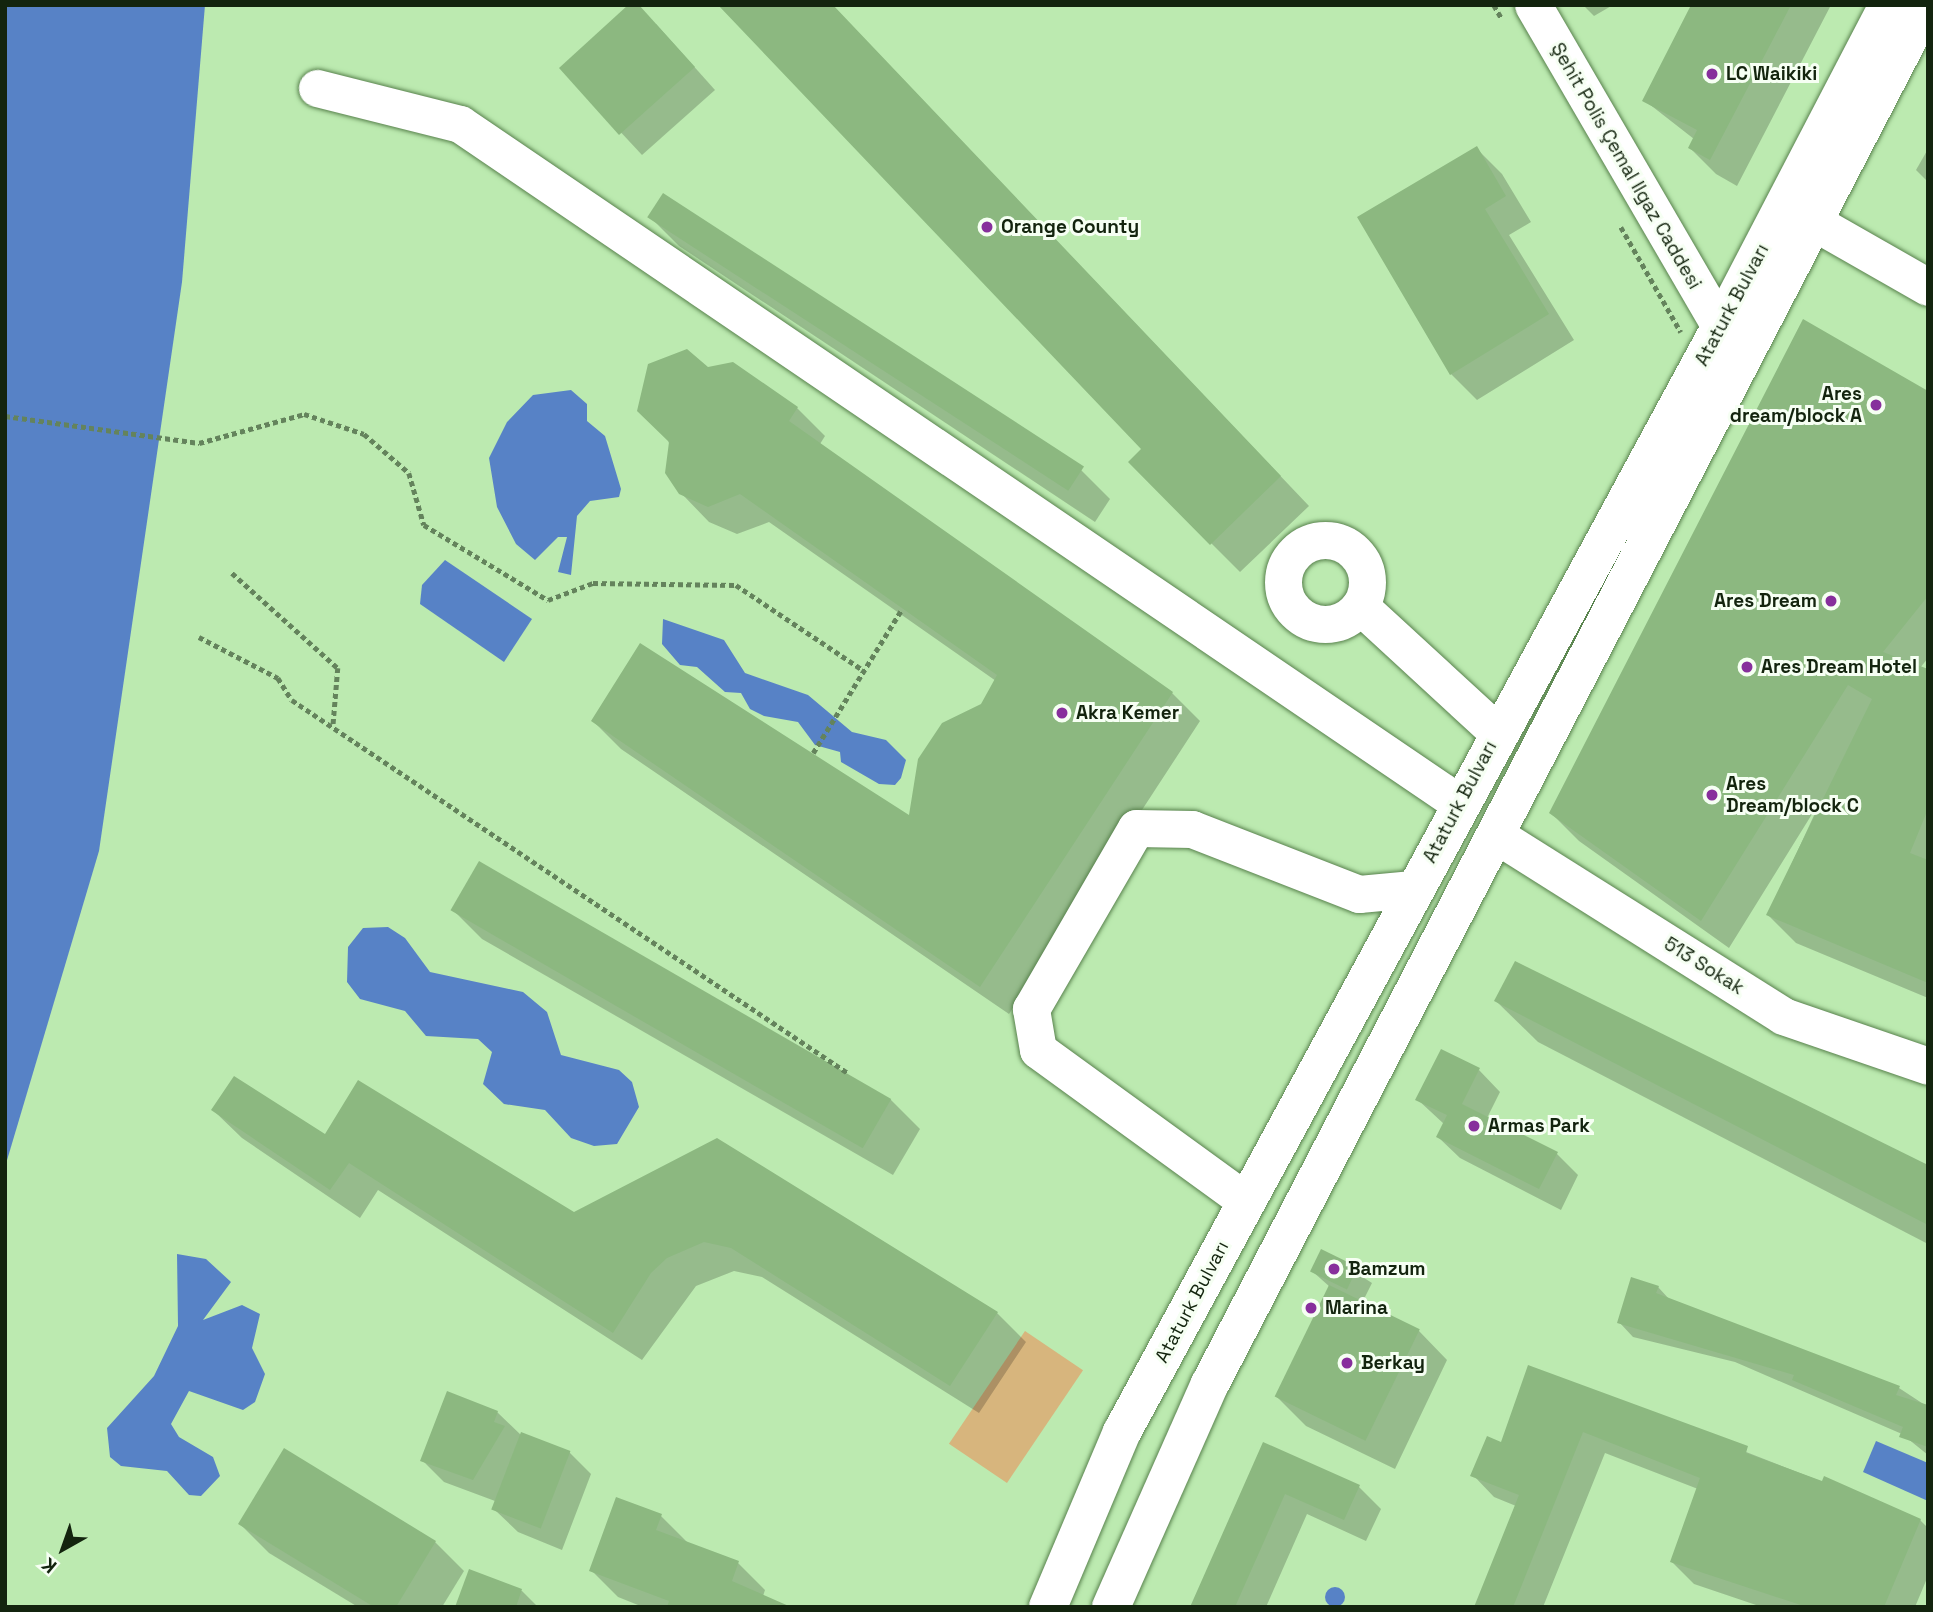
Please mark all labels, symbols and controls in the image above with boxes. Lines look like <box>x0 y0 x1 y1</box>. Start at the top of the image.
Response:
street label: Şehit Polis Çemal Ilgaz Caddesi <box>1546 39 1706 293</box>
place label: LC Waikiki <box>1726 63 1817 85</box>
marker: LC Waikiki <box>1704 66 1720 82</box>
place label: Orange County <box>1001 216 1139 238</box>
marker: Orange County <box>979 219 995 235</box>
street label: Ataturk Bulvarı <box>1690 240 1774 370</box>
place label: Ares dream/block A <box>1730 383 1862 427</box>
marker: Ares dream/block A <box>1868 397 1884 413</box>
place label: Ares Dream <box>1714 590 1817 612</box>
marker: Ares Dream <box>1823 593 1839 609</box>
place label: Ares Dream Hotel <box>1761 656 1917 678</box>
marker: Ares Dream Hotel <box>1739 659 1755 675</box>
place label: Akra Kemer <box>1076 702 1179 724</box>
marker: Akra Kemer <box>1054 705 1070 721</box>
street label: Ataturk Bulvarı <box>1418 737 1502 867</box>
place label: Ares Dream/block C <box>1726 773 1859 817</box>
marker: Ares Dream/block C <box>1704 787 1720 803</box>
street label: 513 Sokak <box>1660 932 1748 1000</box>
place label: Armas Park <box>1488 1115 1590 1137</box>
marker: Armas Park <box>1466 1118 1482 1134</box>
street label: Ataturk Bulvarı <box>1150 1237 1234 1367</box>
place label: Bamzum <box>1348 1258 1426 1280</box>
marker: Bamzum <box>1326 1261 1342 1277</box>
place label: Marina <box>1325 1297 1388 1319</box>
marker: Marina <box>1303 1300 1319 1316</box>
place label: Berkay <box>1361 1352 1425 1374</box>
marker: Berkay <box>1339 1355 1355 1371</box>
north arrow <box>28 1514 98 1584</box>
text: K <box>37 1552 62 1579</box>

